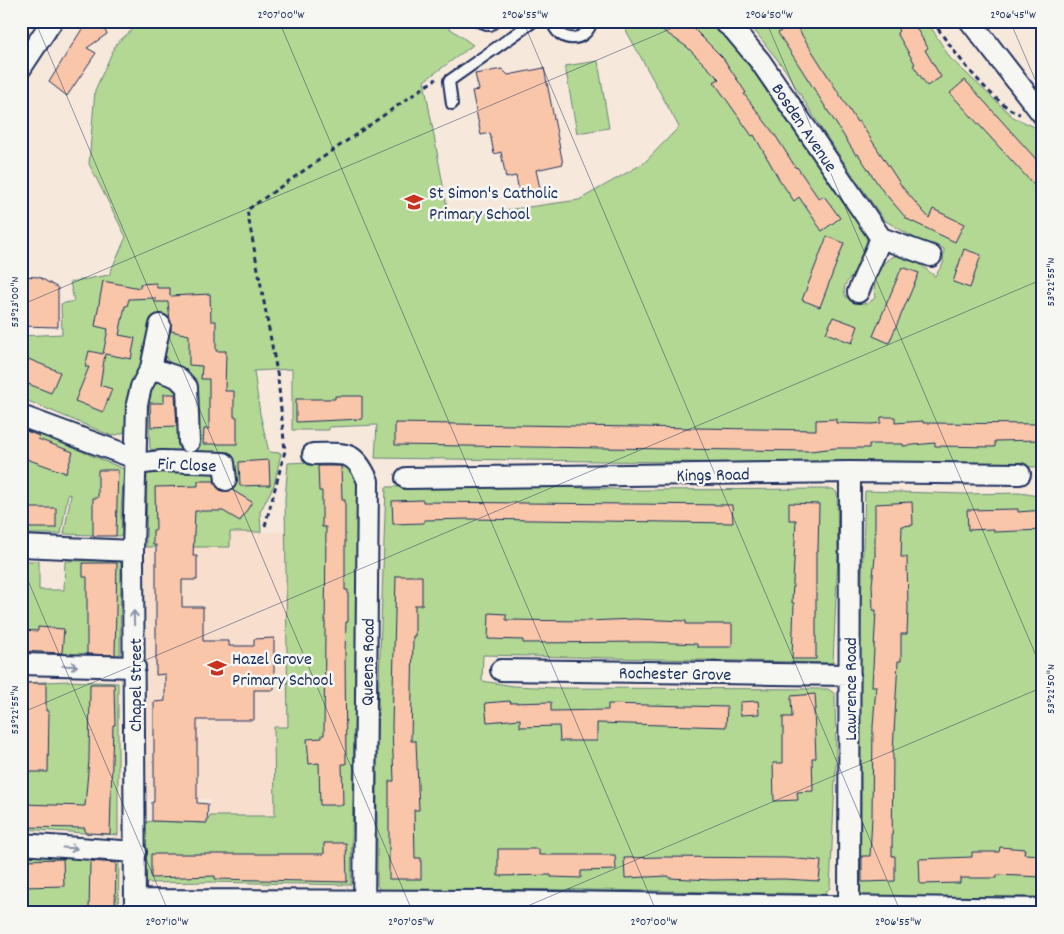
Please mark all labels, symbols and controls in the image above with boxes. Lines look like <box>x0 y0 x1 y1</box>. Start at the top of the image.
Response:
text: 2°07'00"W <box>258 7 305 24</box>
text: 2°06'55"W <box>502 7 548 24</box>
text: 2°06'50"W <box>745 7 793 24</box>
text: 2°06'45"W <box>990 7 1036 24</box>
street label: Bosden Avenue <box>764 79 842 178</box>
place label: St Simon's Catholic Primary School <box>429 182 558 228</box>
school or university icon: St Simon's Catholic Primary School <box>403 191 425 213</box>
text: 53°22'55"N <box>1043 257 1060 306</box>
text: 53°23'00"N <box>7 276 24 327</box>
street label: Fir Close <box>157 452 217 481</box>
street label: Kings Road <box>676 463 750 490</box>
one-way arrow <box>129 611 139 627</box>
street label: Queens Road <box>356 618 383 706</box>
street label: Lawrence Road <box>840 637 865 741</box>
street label: Chapel Street <box>125 638 150 732</box>
place label: Hazel Grove Primary School <box>232 648 333 694</box>
school or university icon: Hazel Grove Primary School <box>206 657 228 679</box>
one-way arrow <box>62 661 78 670</box>
street label: Rochester Grove <box>619 662 731 689</box>
text: 53°22'50"N <box>1043 664 1060 714</box>
text: 53°22'55"N <box>7 685 24 734</box>
one-way arrow <box>62 843 78 852</box>
text: 2°07'10"W <box>146 914 189 931</box>
text: 2°07'05"W <box>388 914 434 931</box>
text: 2°07'00"W <box>631 914 678 931</box>
text: 2°06'55"W <box>875 914 921 931</box>

